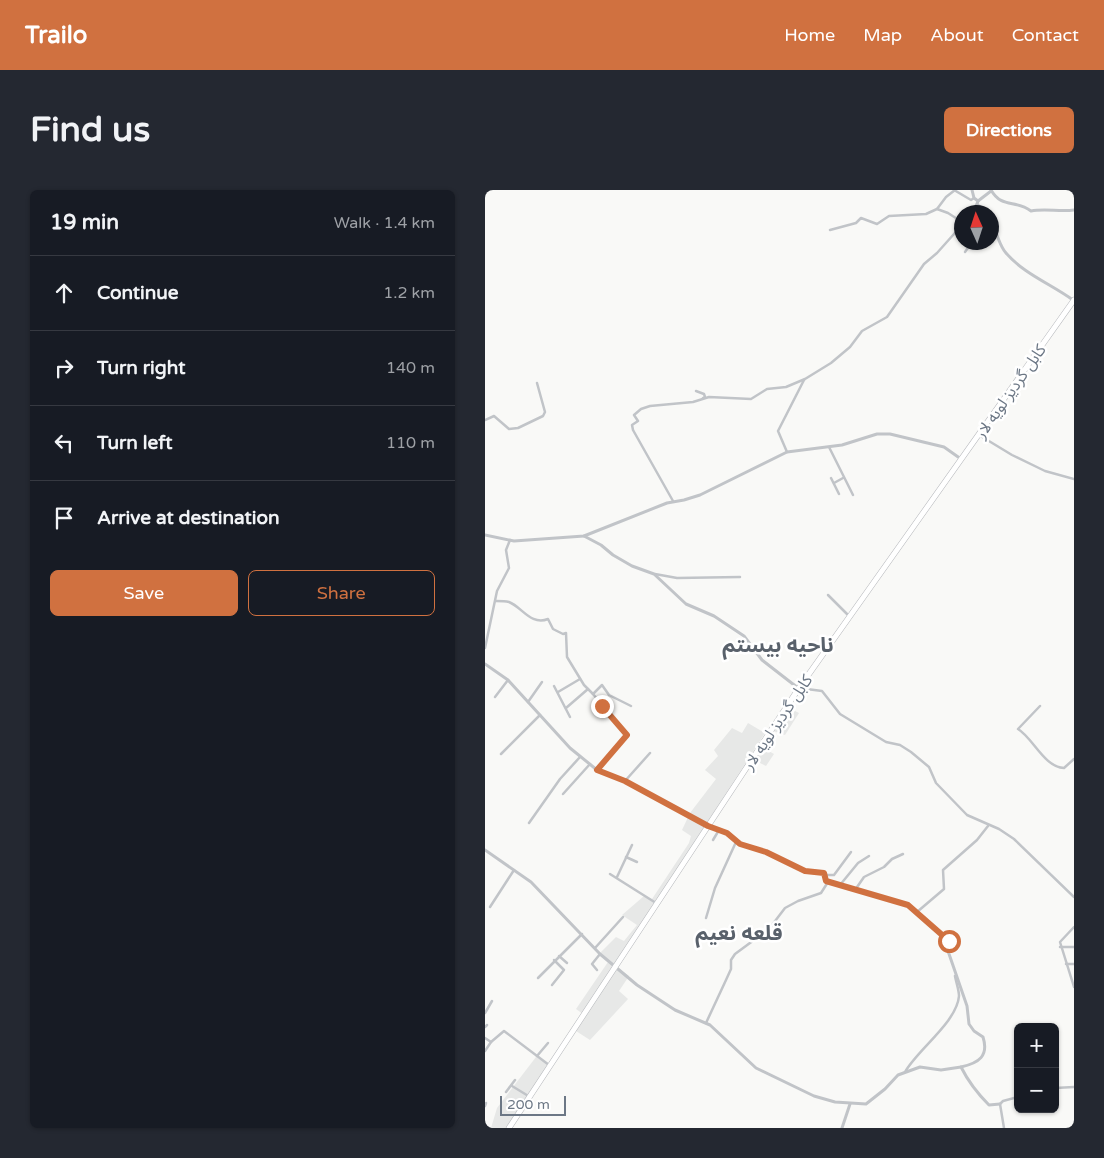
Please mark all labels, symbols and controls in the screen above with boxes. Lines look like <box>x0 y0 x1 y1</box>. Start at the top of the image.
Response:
text: Trailo <box>25 21 87 50</box>
text: Home <box>784 24 835 46</box>
text: Map <box>863 24 902 46</box>
text: About <box>930 24 984 46</box>
text: Contact <box>1012 24 1079 46</box>
button: Directions <box>944 107 1074 153</box>
text: Find us <box>30 109 150 151</box>
north arrow <box>954 205 999 250</box>
text: 19 min <box>50 210 119 235</box>
text: Walk · 1.4 km <box>334 213 435 233</box>
icon: ahead <box>50 279 78 307</box>
text: Continue <box>97 282 179 304</box>
text: 1.2 km <box>383 283 435 303</box>
street label: کابل گردیز لویه لار <box>970 340 1051 443</box>
icon: right <box>50 354 78 382</box>
text: Turn right <box>97 357 185 379</box>
text: 140 m <box>386 358 435 378</box>
icon: left <box>50 429 78 457</box>
text: Turn left <box>97 432 173 454</box>
text: 110 m <box>386 433 435 453</box>
icon: arrive <box>50 504 78 532</box>
text: Arrive at destination <box>97 507 280 529</box>
button: Save <box>50 570 238 616</box>
button: Share <box>248 570 435 616</box>
district label: ناحیه بیستم <box>722 633 834 660</box>
street label: کابل گردیز لویه لار <box>738 671 817 775</box>
route end <box>591 695 614 718</box>
district label: قلعه نعيم <box>695 921 783 948</box>
route start <box>938 930 961 953</box>
map controls <box>1014 1023 1059 1113</box>
button: + <box>1014 1023 1059 1068</box>
button: − <box>1014 1068 1059 1113</box>
scale bar <box>500 1093 566 1116</box>
text: 200 m <box>507 1096 550 1113</box>

